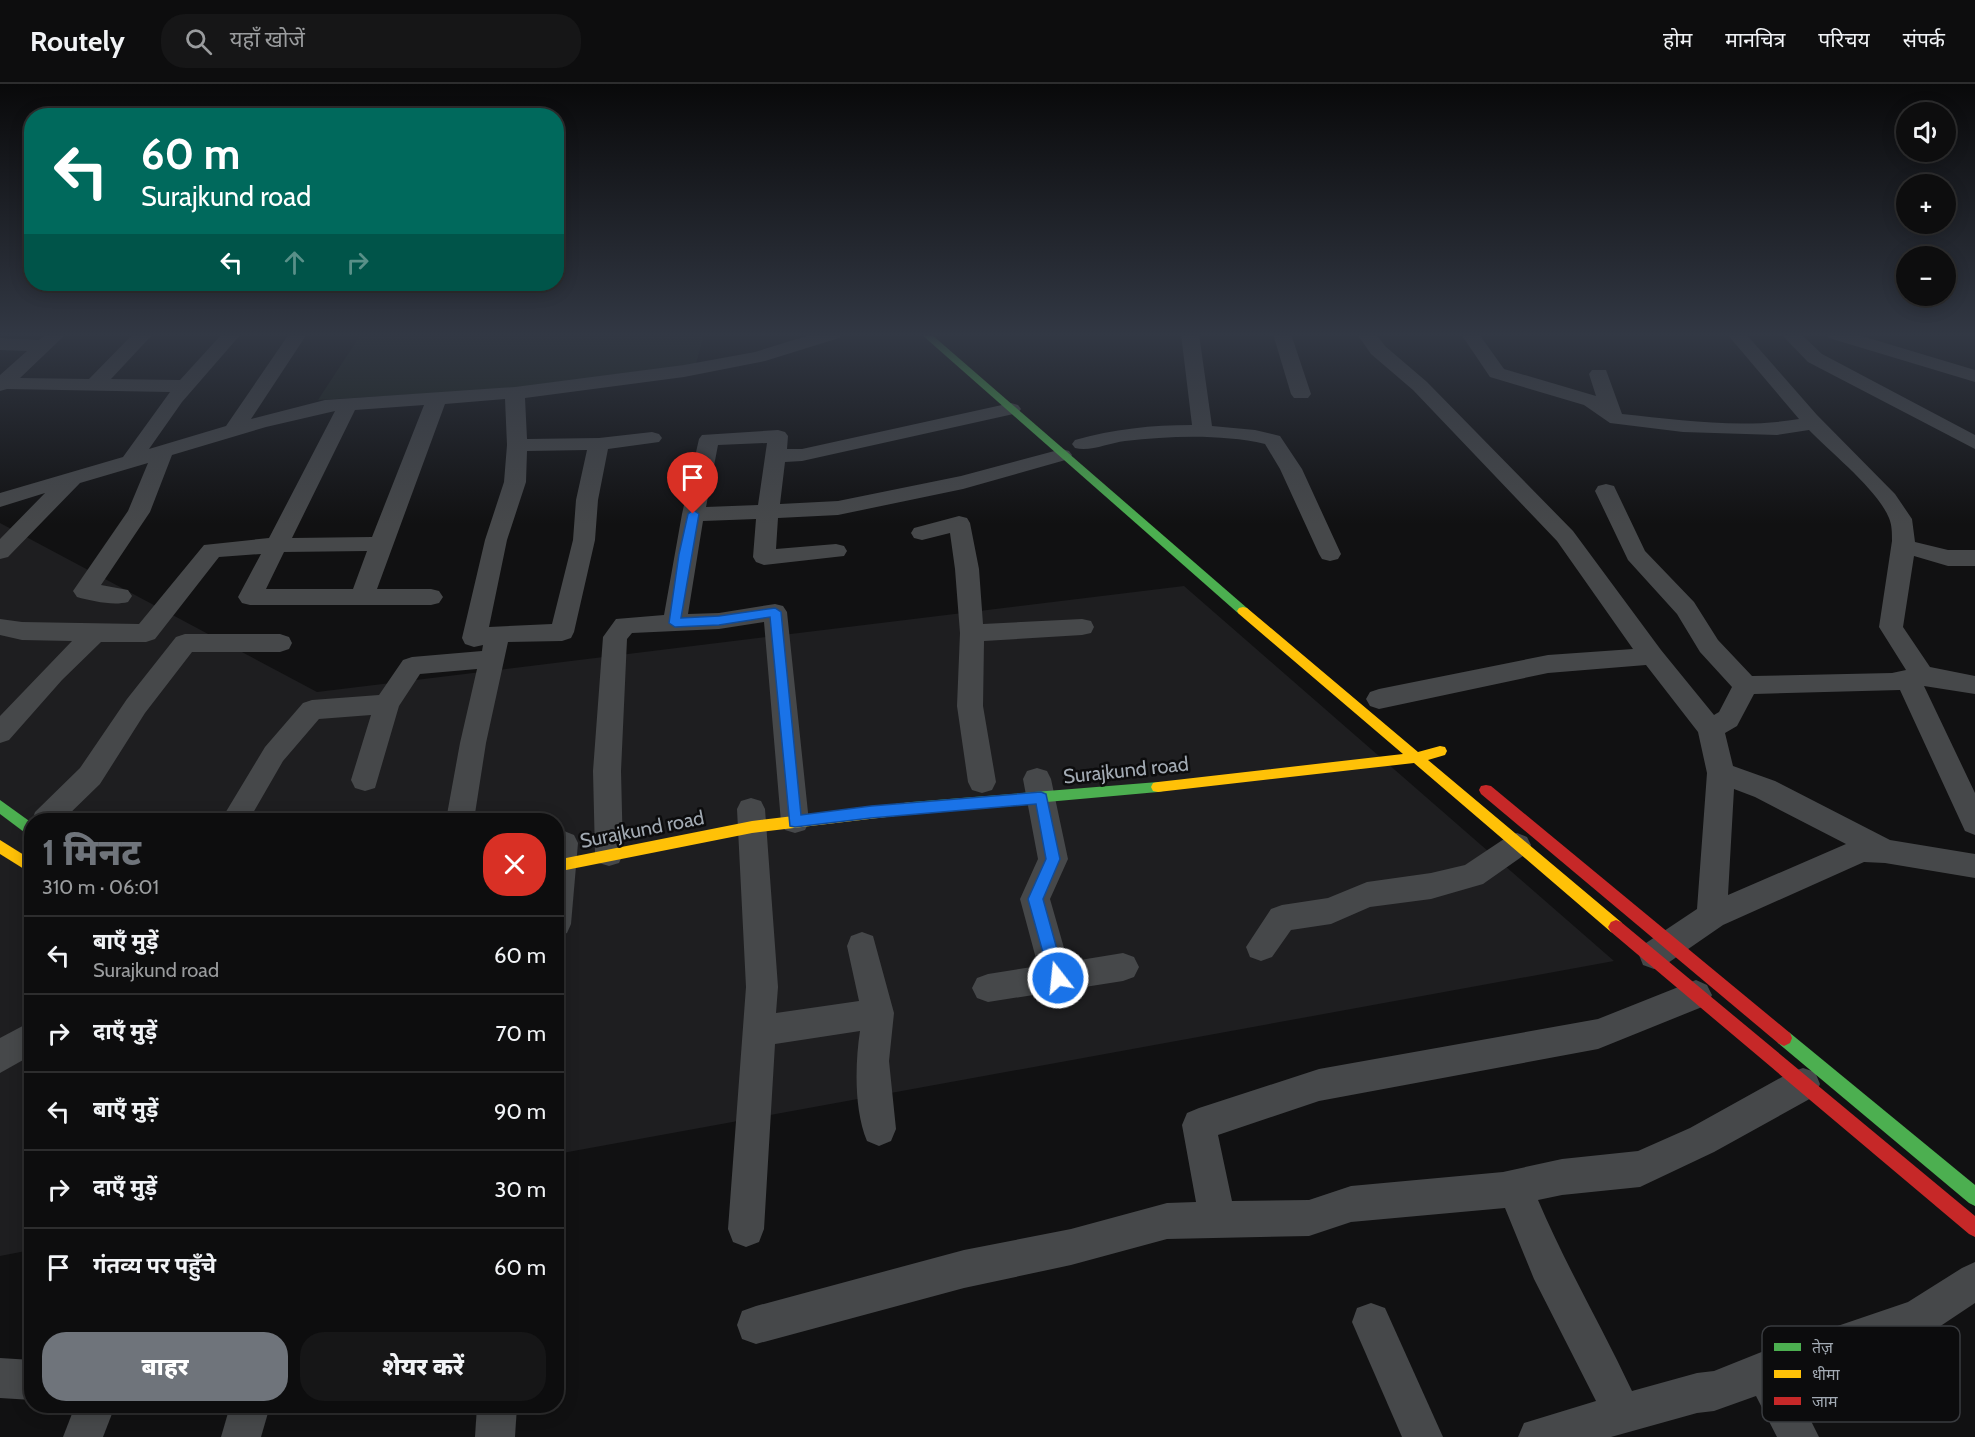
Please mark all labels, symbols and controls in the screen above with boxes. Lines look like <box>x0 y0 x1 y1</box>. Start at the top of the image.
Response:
search box <box>161 14 581 68</box>
text: Routely <box>30 24 125 58</box>
icon: search <box>182 25 215 58</box>
text: यहाँ खोजें <box>230 26 305 53</box>
text: होम <box>1663 27 1692 52</box>
text: मानचित्र <box>1725 27 1785 52</box>
text: परिचय <box>1818 27 1870 52</box>
text: संपर्क <box>1903 27 1945 52</box>
map controls <box>1896 102 1956 306</box>
button: sound <box>1896 102 1956 162</box>
text: 60 m <box>141 128 240 180</box>
icon: left <box>42 132 120 210</box>
button: + <box>1896 174 1956 234</box>
text: Surajkund road <box>141 180 311 213</box>
icon: left <box>215 246 248 279</box>
icon: ahead <box>278 246 311 279</box>
icon: right <box>341 246 374 279</box>
button: − <box>1896 246 1956 306</box>
pin <box>667 452 718 514</box>
icon: arrive <box>676 461 709 494</box>
street label: Surajkund road <box>1062 751 1190 789</box>
street label: Surajkund road <box>578 805 706 853</box>
text: 1 मिनट <box>42 830 141 874</box>
button: close <box>483 833 546 896</box>
text: 310 m · 06:01 <box>42 875 159 899</box>
text: बाएँ मुड़ें <box>93 928 158 955</box>
icon: left <box>42 939 75 972</box>
text: 60 m <box>494 942 546 969</box>
position arrow <box>1026 946 1090 1010</box>
text: Surajkund road <box>93 958 219 982</box>
icon: right <box>42 1017 75 1050</box>
text: दाएँ मुड़ें <box>93 1018 157 1045</box>
text: 70 m <box>496 1020 546 1047</box>
icon: left <box>42 1095 75 1128</box>
text: बाएँ मुड़ें <box>93 1096 158 1123</box>
text: 90 m <box>494 1098 546 1125</box>
icon: right <box>42 1173 75 1206</box>
text: दाएँ मुड़ें <box>93 1174 157 1201</box>
text: 30 m <box>494 1176 546 1203</box>
icon: arrive <box>42 1251 75 1284</box>
text: गंतव्य पर पहुँचे <box>93 1252 216 1279</box>
text: 60 m <box>494 1254 546 1281</box>
legend <box>1762 1326 1960 1422</box>
button: बाहर <box>42 1332 288 1401</box>
button: शेयर करें <box>300 1332 546 1401</box>
text: तेज़ <box>1812 1338 1834 1357</box>
text: धीमा <box>1812 1365 1841 1384</box>
text: जाम <box>1812 1392 1838 1411</box>

